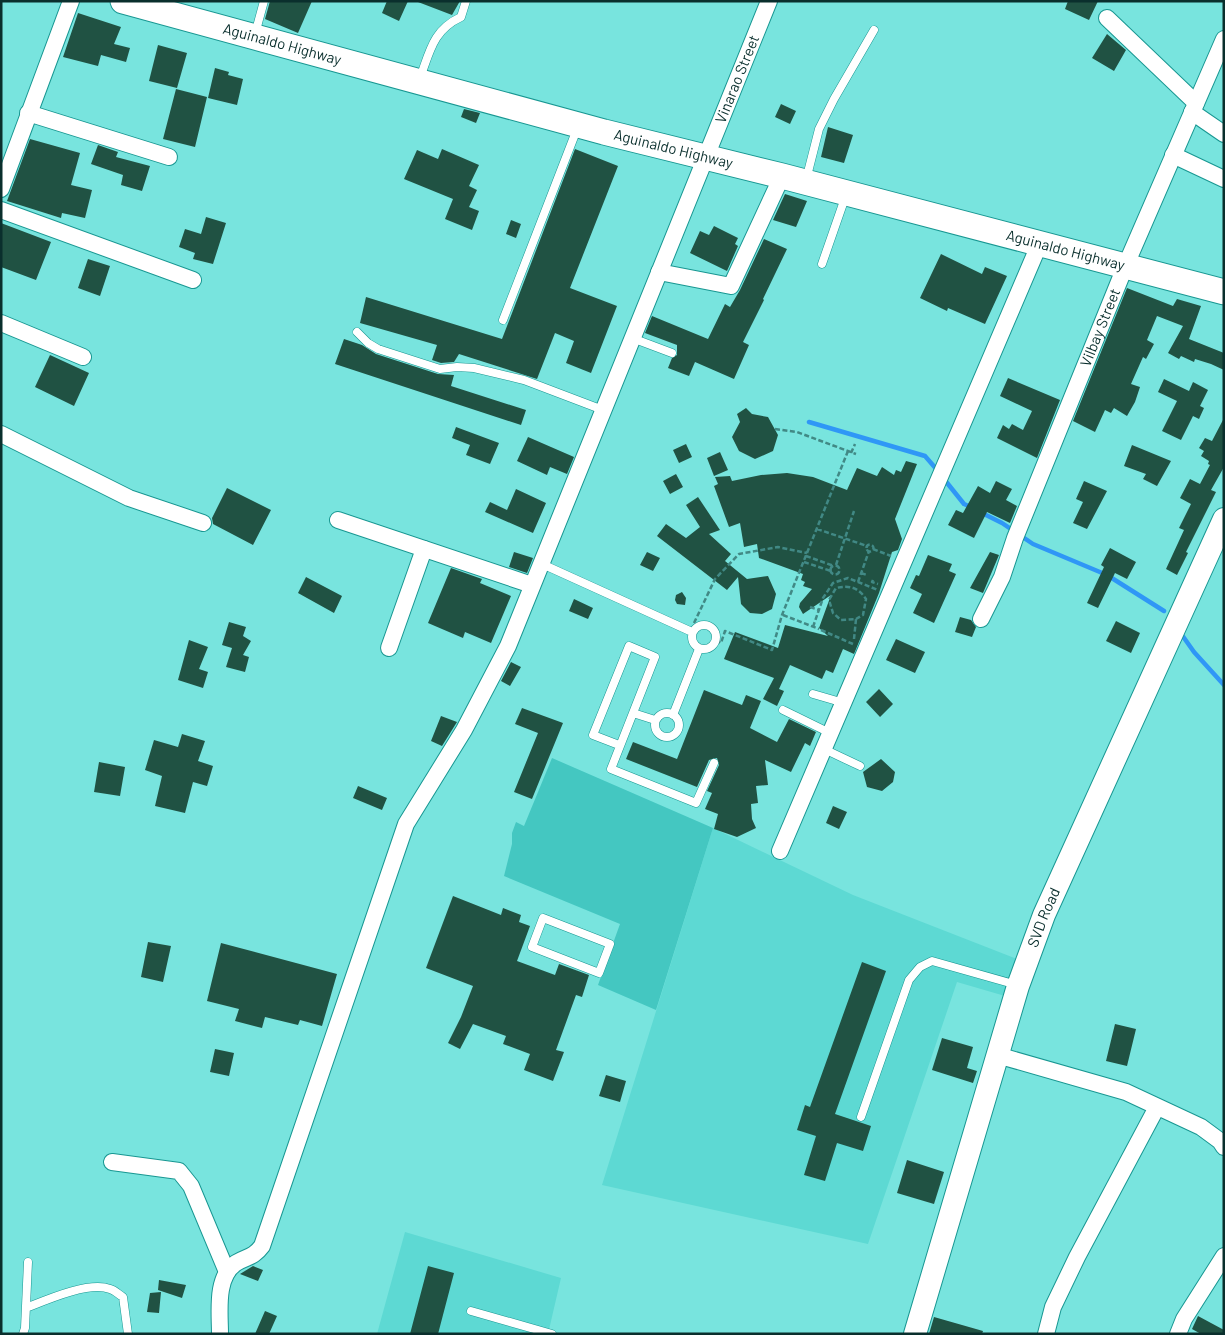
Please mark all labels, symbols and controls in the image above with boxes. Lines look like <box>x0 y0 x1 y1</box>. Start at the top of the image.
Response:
street label: Aguinaldo Highway <box>221 19 344 68</box>
street label: Vinarao Street <box>711 32 762 126</box>
street label: Aguinaldo Highway <box>612 125 735 172</box>
street label: Aguinaldo Highway <box>1004 225 1127 274</box>
street label: Vilbay Street <box>1076 286 1123 369</box>
street label: SVD Road <box>1023 885 1063 950</box>

